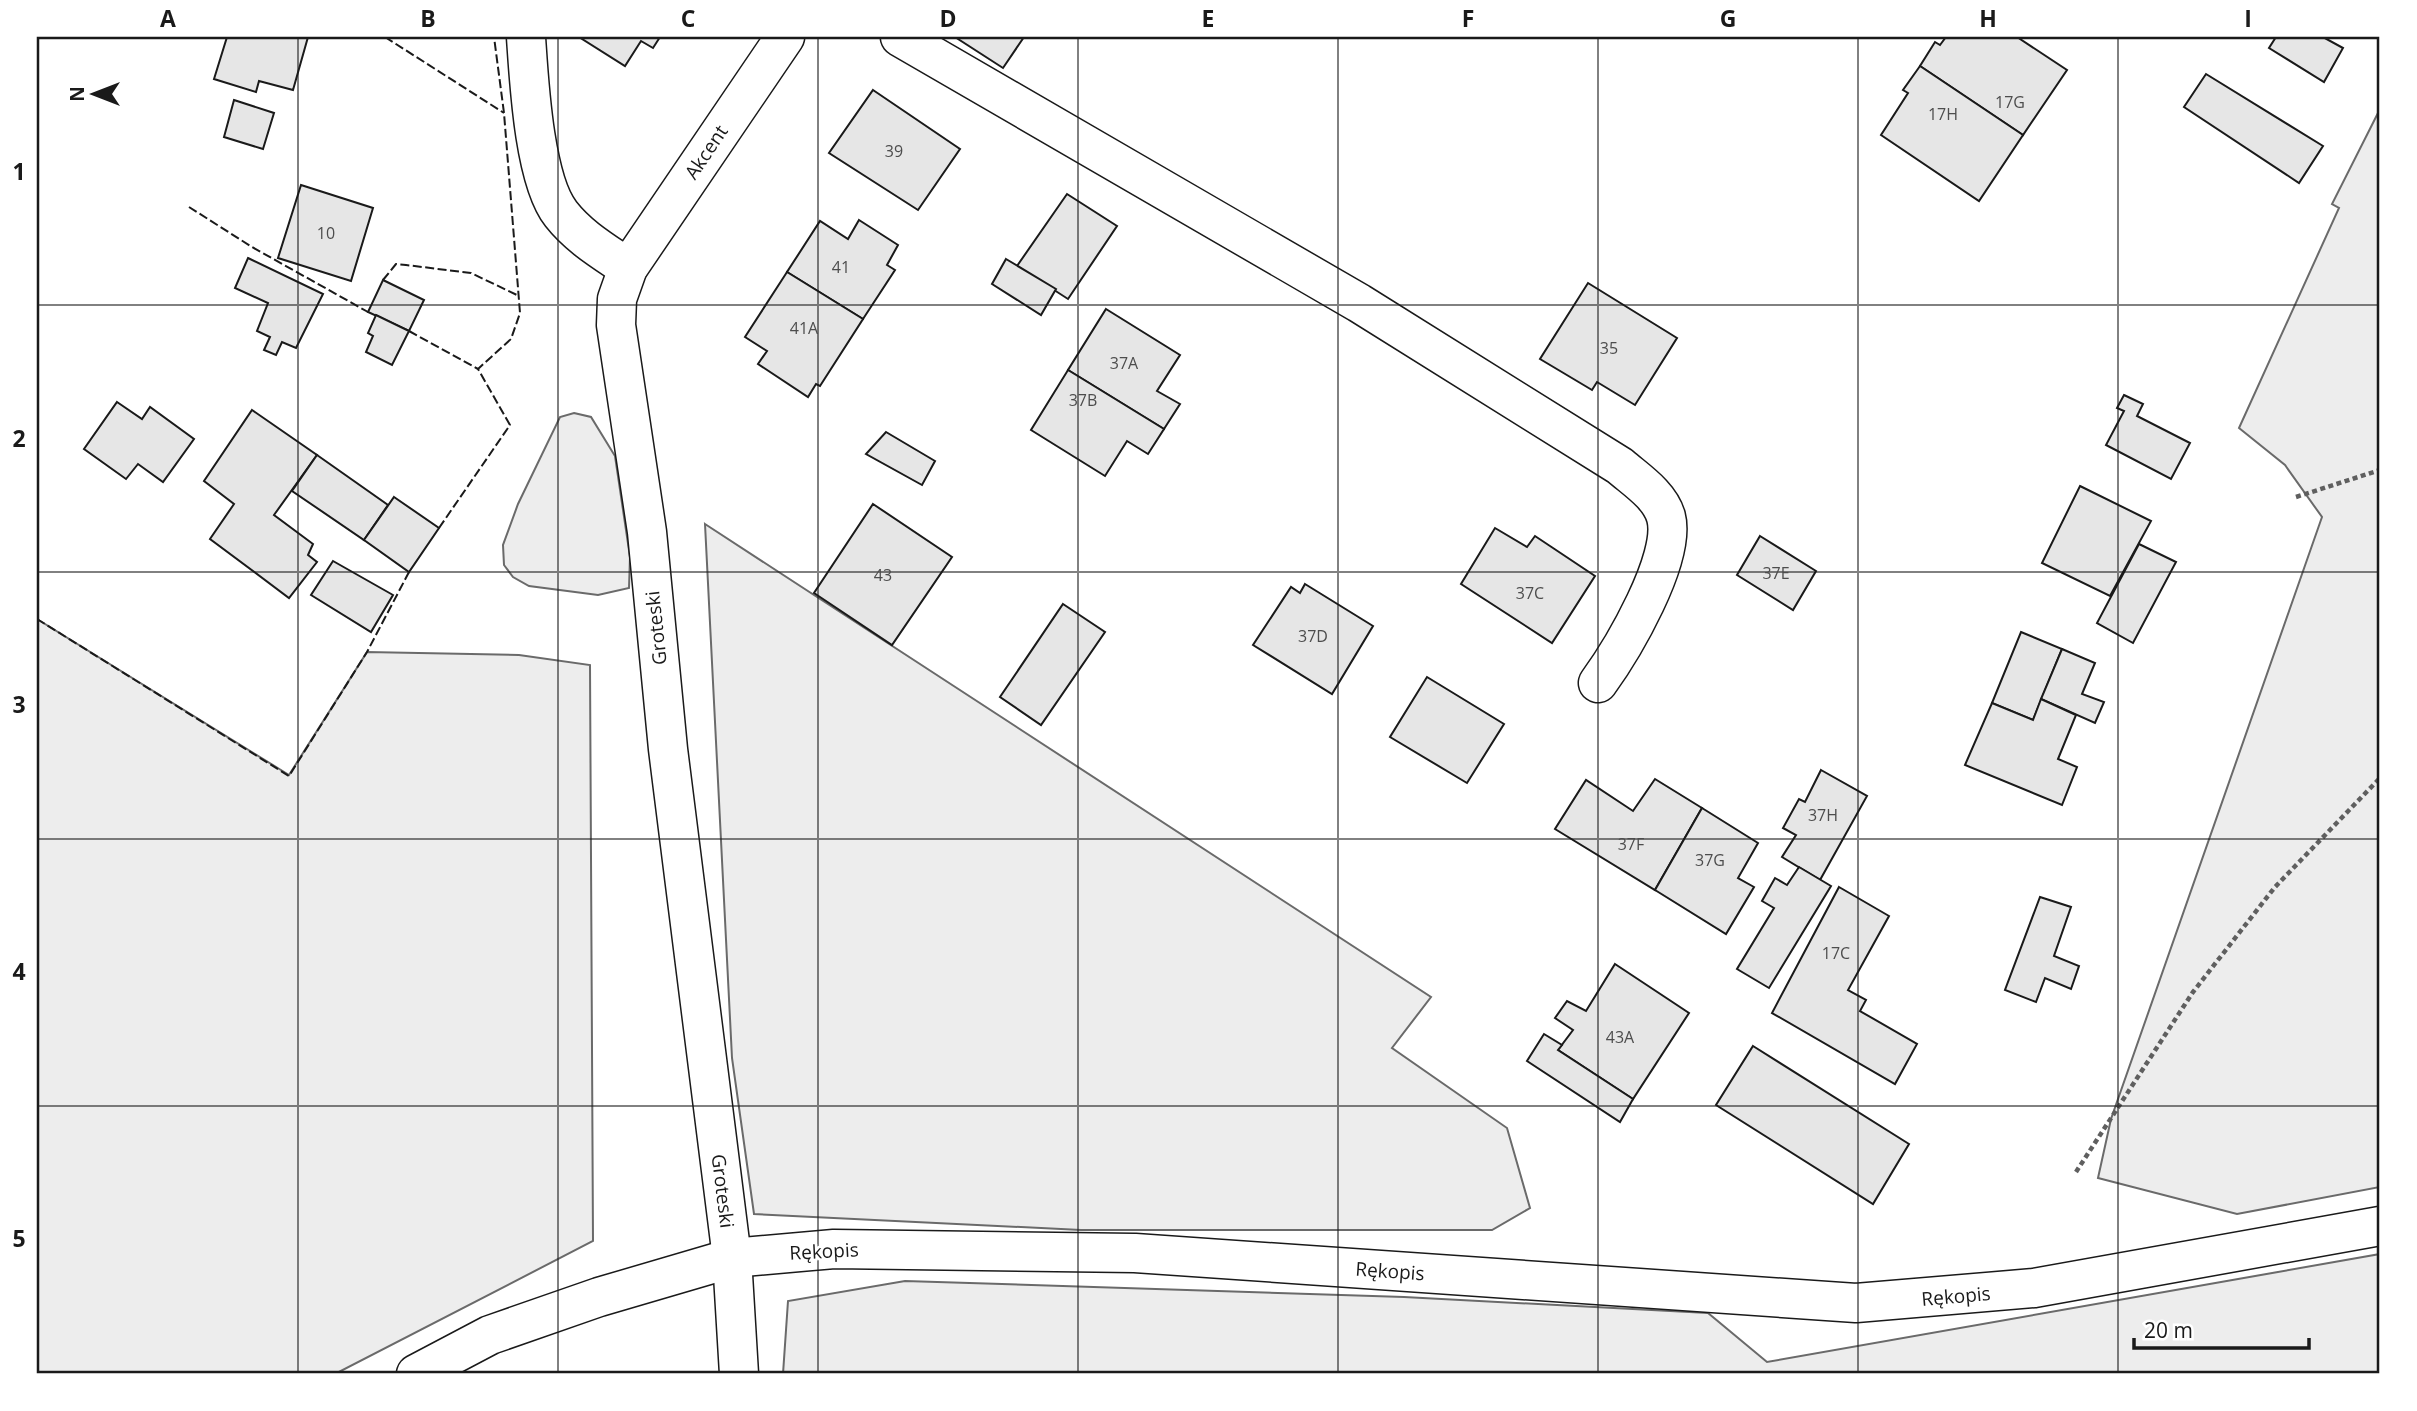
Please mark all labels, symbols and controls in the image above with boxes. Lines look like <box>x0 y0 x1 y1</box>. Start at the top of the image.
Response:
text: A <box>160 2 176 34</box>
text: B <box>420 2 436 34</box>
text: C <box>681 2 695 34</box>
text: D <box>939 2 957 34</box>
text: E <box>1202 2 1214 34</box>
text: F <box>1462 2 1474 34</box>
text: G <box>1720 2 1736 34</box>
text: H <box>1979 2 1997 34</box>
text: I <box>2244 2 2252 34</box>
north arrow <box>60 60 130 130</box>
text: N <box>64 86 90 102</box>
house number: 17G <box>1995 91 2025 113</box>
house number: 17H <box>1928 103 1958 125</box>
street label: Akcent <box>678 120 734 184</box>
house number: 39 <box>885 140 903 162</box>
text: 1 <box>12 155 26 187</box>
house number: 10 <box>317 222 335 244</box>
house number: 41 <box>832 256 850 278</box>
house number: 41A <box>790 317 819 339</box>
house number: 35 <box>1600 337 1618 359</box>
house number: 37A <box>1110 352 1139 374</box>
house number: 37B <box>1069 389 1097 411</box>
text: 2 <box>12 422 26 454</box>
house number: 37E <box>1762 562 1790 584</box>
house number: 43 <box>874 564 892 586</box>
house number: 37C <box>1516 582 1544 604</box>
street label: Groteski <box>639 590 673 666</box>
house number: 37D <box>1298 625 1328 647</box>
text: 3 <box>12 688 26 720</box>
house number: 37H <box>1808 804 1838 826</box>
house number: 37F <box>1618 833 1644 855</box>
house number: 37G <box>1695 849 1725 871</box>
house number: 17C <box>1822 942 1850 964</box>
text: 4 <box>12 955 26 987</box>
house number: 43A <box>1606 1026 1635 1048</box>
street label: Groteski <box>706 1153 740 1229</box>
text: 5 <box>12 1222 26 1254</box>
street label: Rękopis <box>789 1236 859 1266</box>
street label: Rękopis <box>1355 1256 1425 1286</box>
street label: Rękopis <box>1920 1280 1992 1312</box>
scale bar <box>2134 1306 2308 1350</box>
text: 20 m <box>2144 1316 2193 1344</box>

